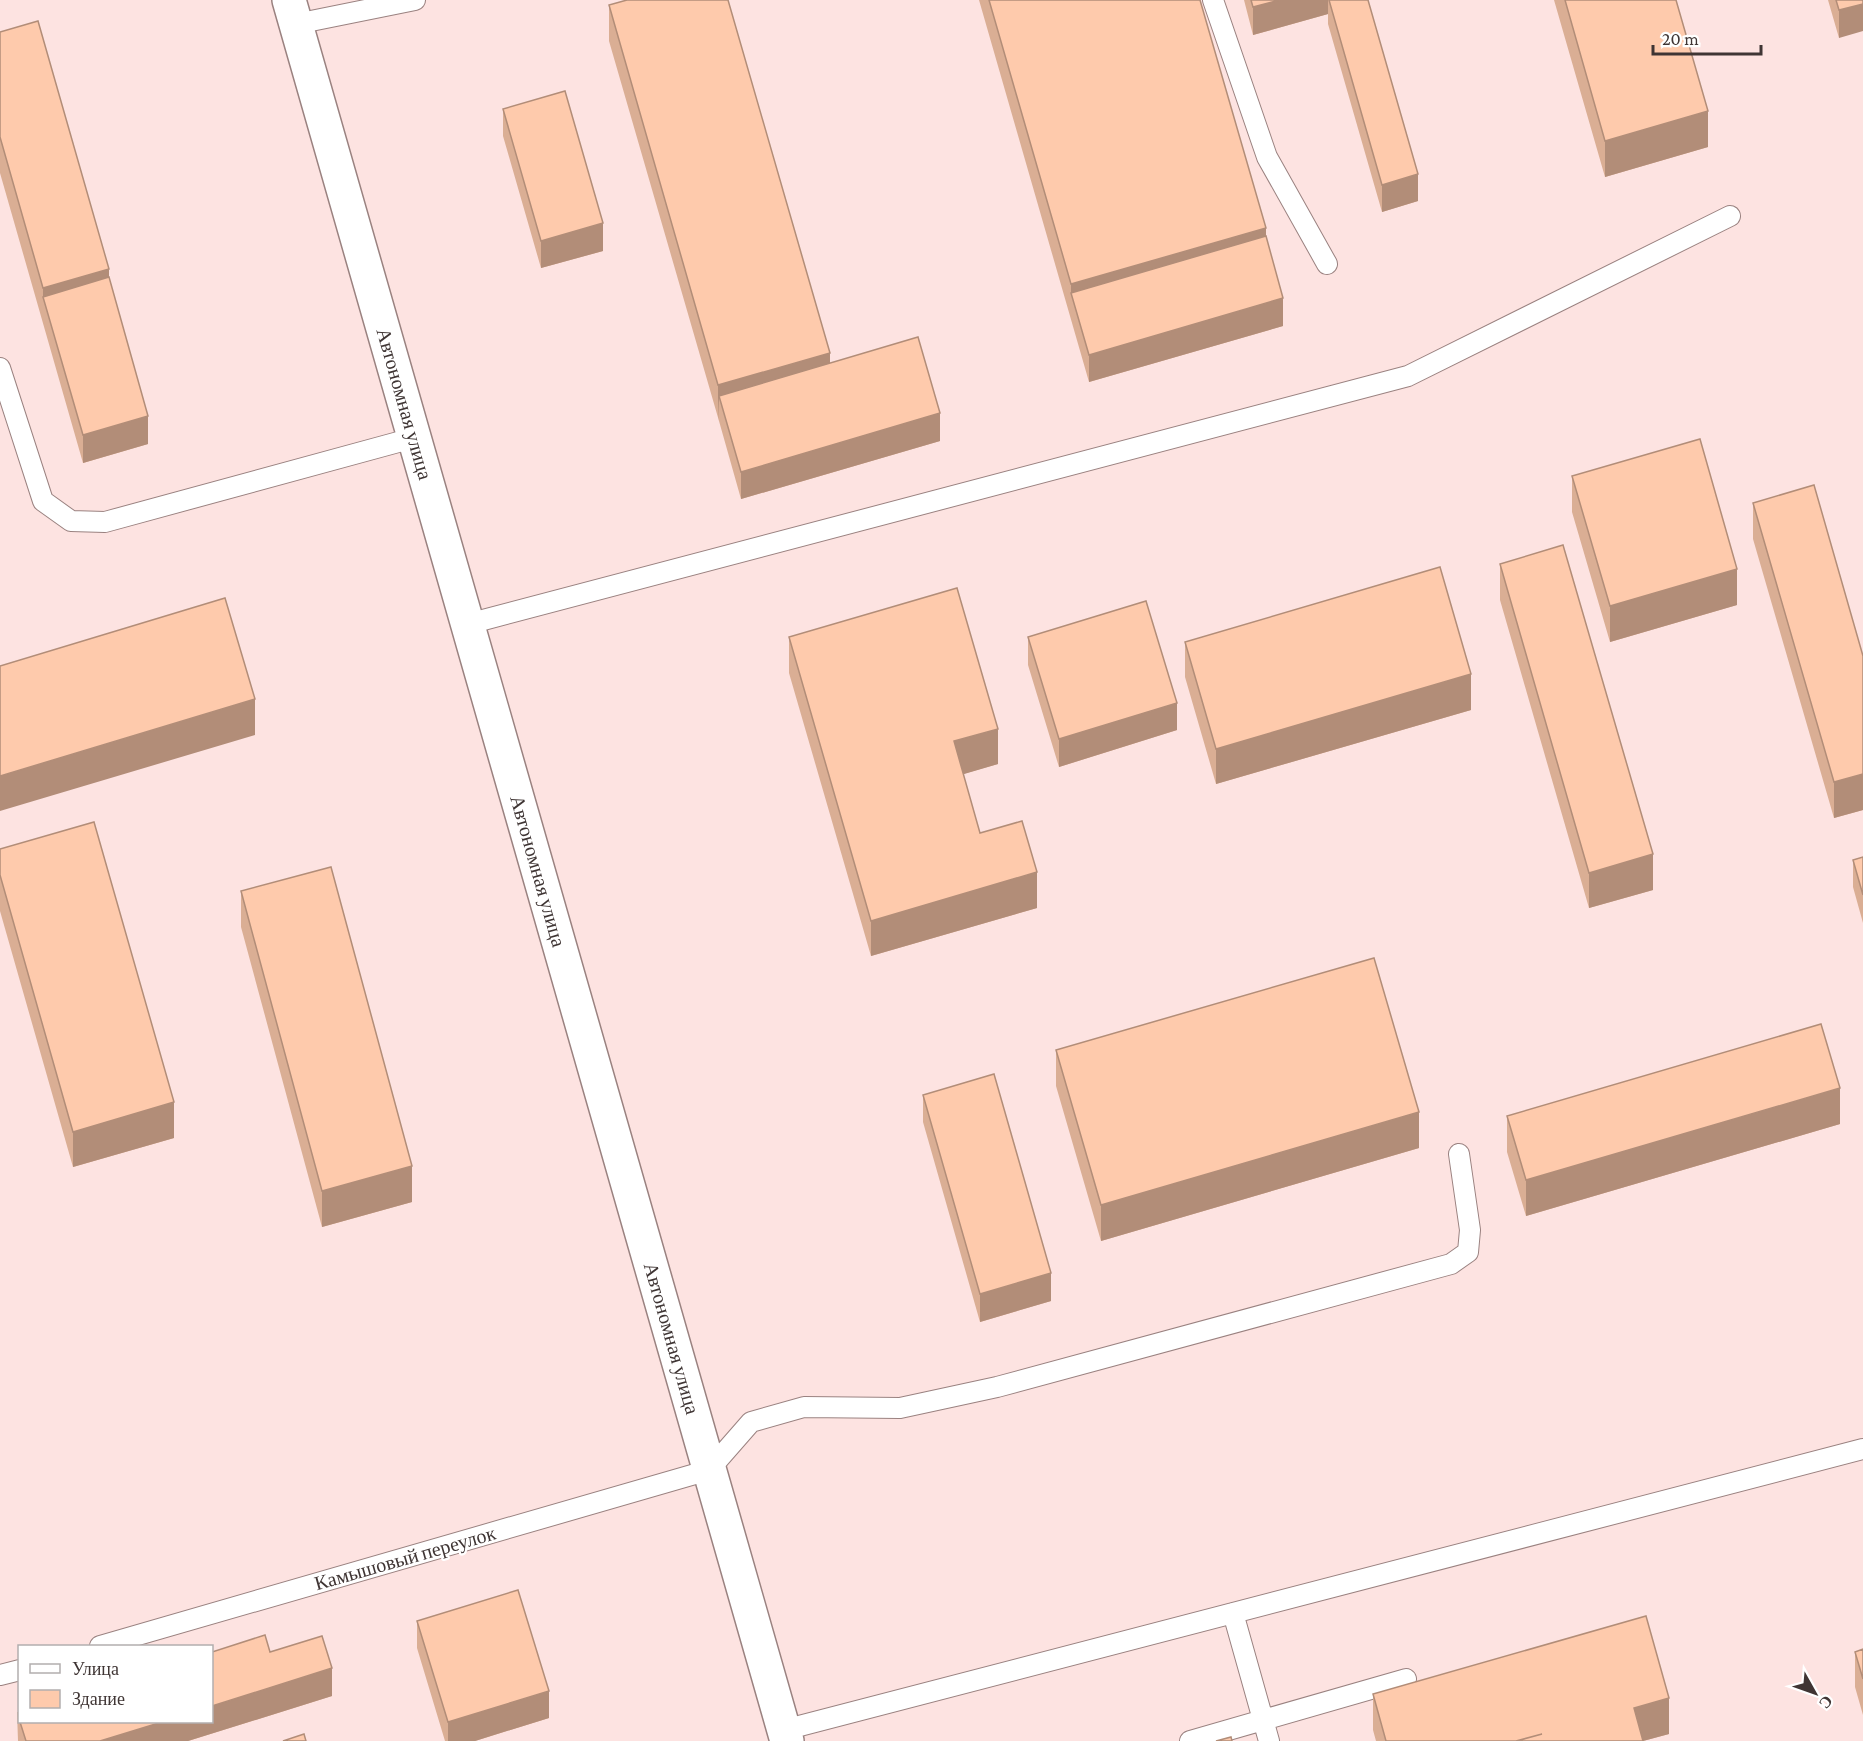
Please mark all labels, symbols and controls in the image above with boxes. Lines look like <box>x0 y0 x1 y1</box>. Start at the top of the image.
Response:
scale bar <box>1653 18 1761 56</box>
text: 20 m <box>1662 29 1699 49</box>
street label: Автономная улица <box>372 325 437 482</box>
street label: Автономная улица <box>506 793 570 950</box>
street label: Автономная улица <box>640 1260 704 1417</box>
street label: Камышовый переулок <box>312 1521 499 1595</box>
legend <box>18 1645 213 1723</box>
text: Улица <box>72 1659 119 1679</box>
north arrow <box>1785 1663 1845 1723</box>
text: Здание <box>72 1689 125 1709</box>
text: С <box>1816 1692 1836 1712</box>

